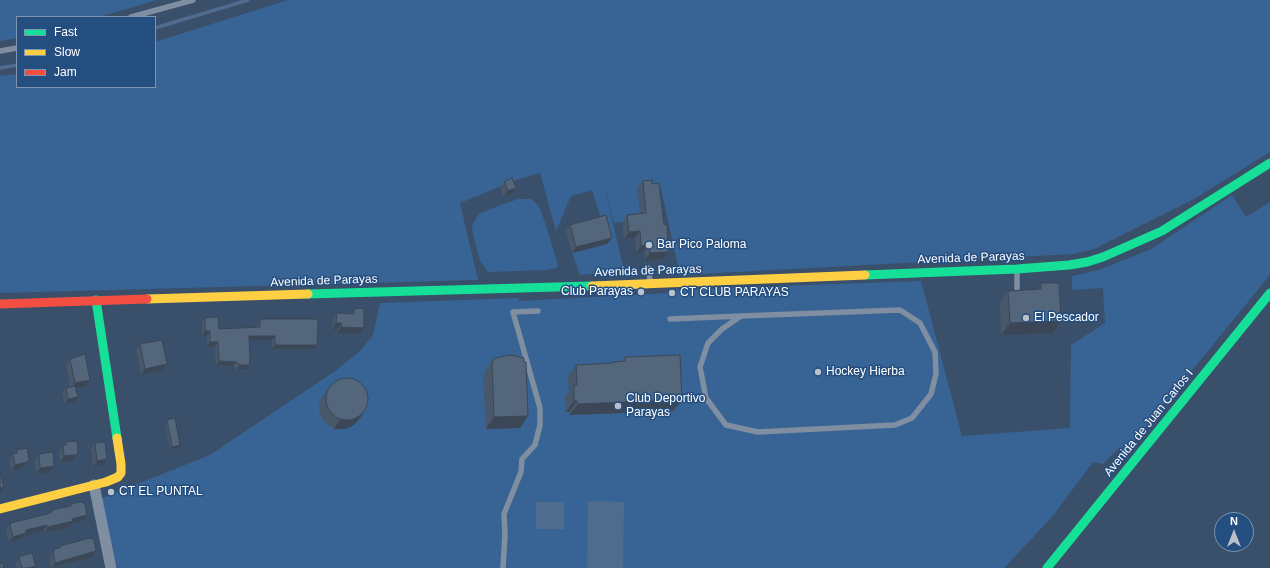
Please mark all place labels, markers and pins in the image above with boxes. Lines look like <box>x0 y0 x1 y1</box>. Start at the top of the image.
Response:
place label: Bar Pico Paloma <box>657 238 746 252</box>
marker: Bar Pico Paloma <box>644 240 654 250</box>
place label: Club Parayas <box>561 285 633 299</box>
place label: CT CLUB PARAYAS <box>680 286 789 300</box>
marker: Club Parayas <box>636 287 646 297</box>
marker: CT CLUB PARAYAS <box>667 288 677 298</box>
place label: El Pescador <box>1034 311 1099 325</box>
marker: El Pescador <box>1021 313 1031 323</box>
place label: Hockey Hierba <box>826 365 905 379</box>
marker: Hockey Hierba <box>813 367 823 377</box>
place label: Club Deportivo Parayas <box>626 392 705 420</box>
marker: Club Deportivo Parayas <box>613 401 623 411</box>
place label: CT EL PUNTAL <box>119 485 203 499</box>
marker: CT EL PUNTAL <box>106 487 116 497</box>

